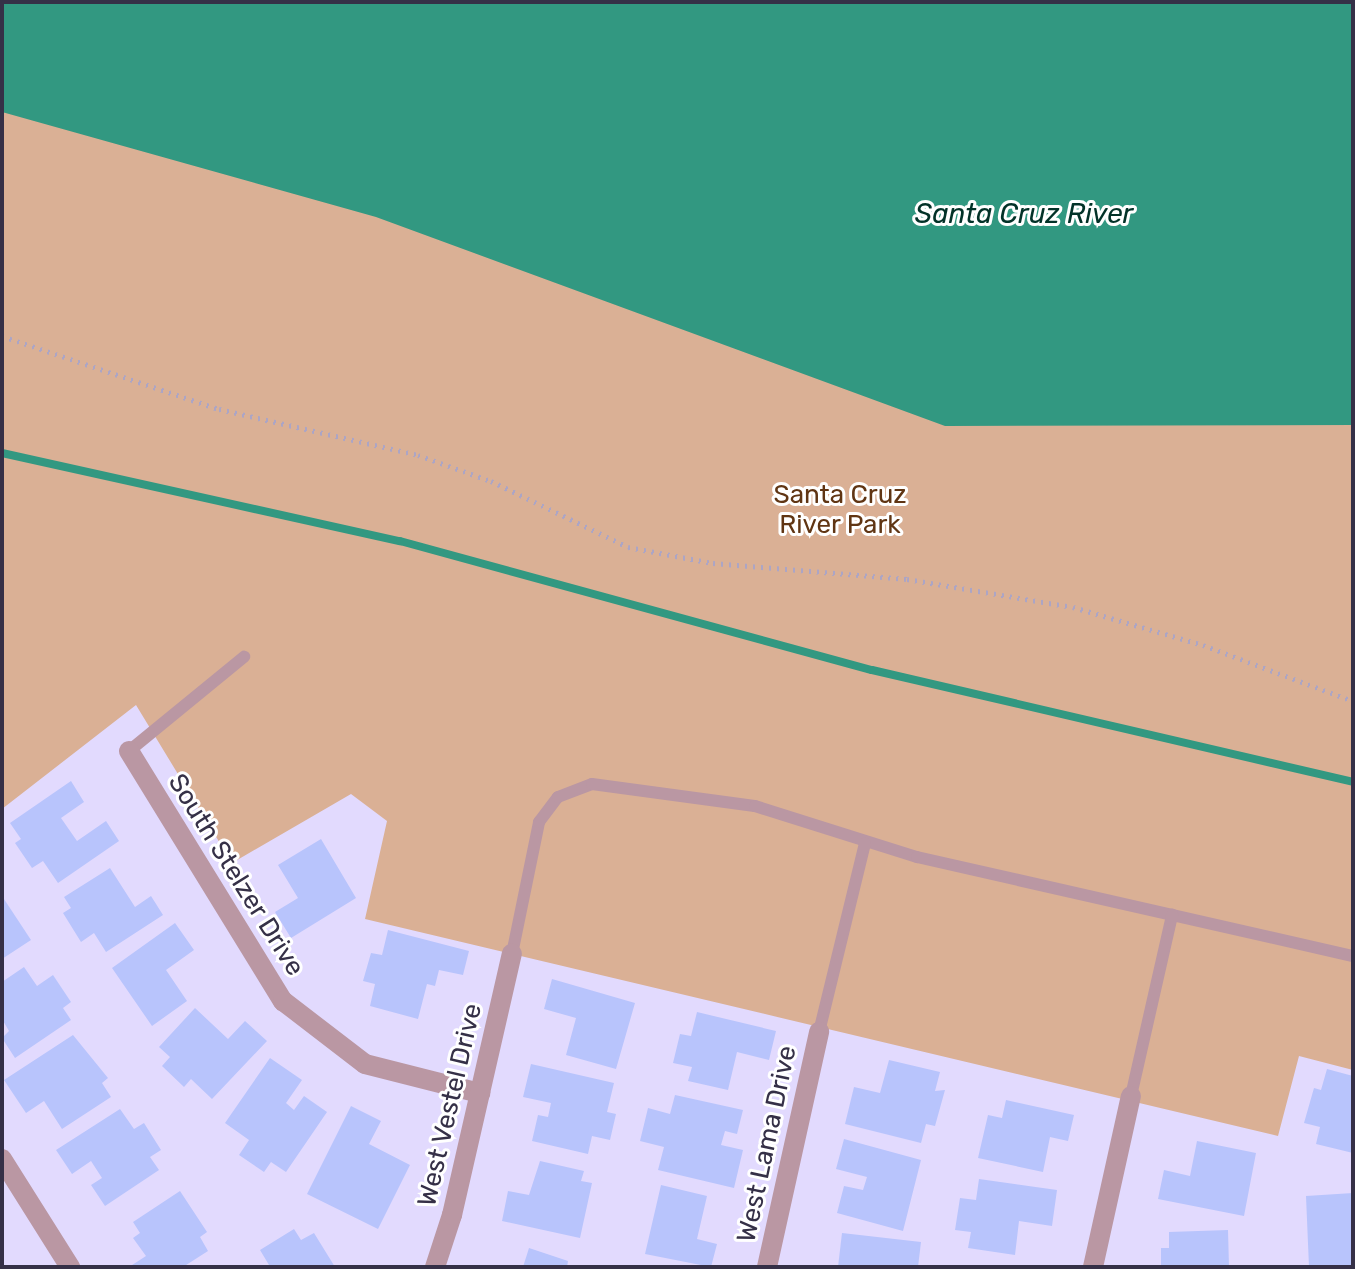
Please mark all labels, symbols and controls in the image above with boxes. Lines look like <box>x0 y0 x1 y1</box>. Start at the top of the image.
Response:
water label: Santa Cruz River <box>915 197 1133 231</box>
park label: Santa Cruz River Park <box>773 479 907 540</box>
street label: South Stelzer Drive <box>161 768 311 982</box>
street label: West Vestel Drive <box>411 1000 489 1210</box>
street label: West Lama Drive <box>731 1043 803 1245</box>

